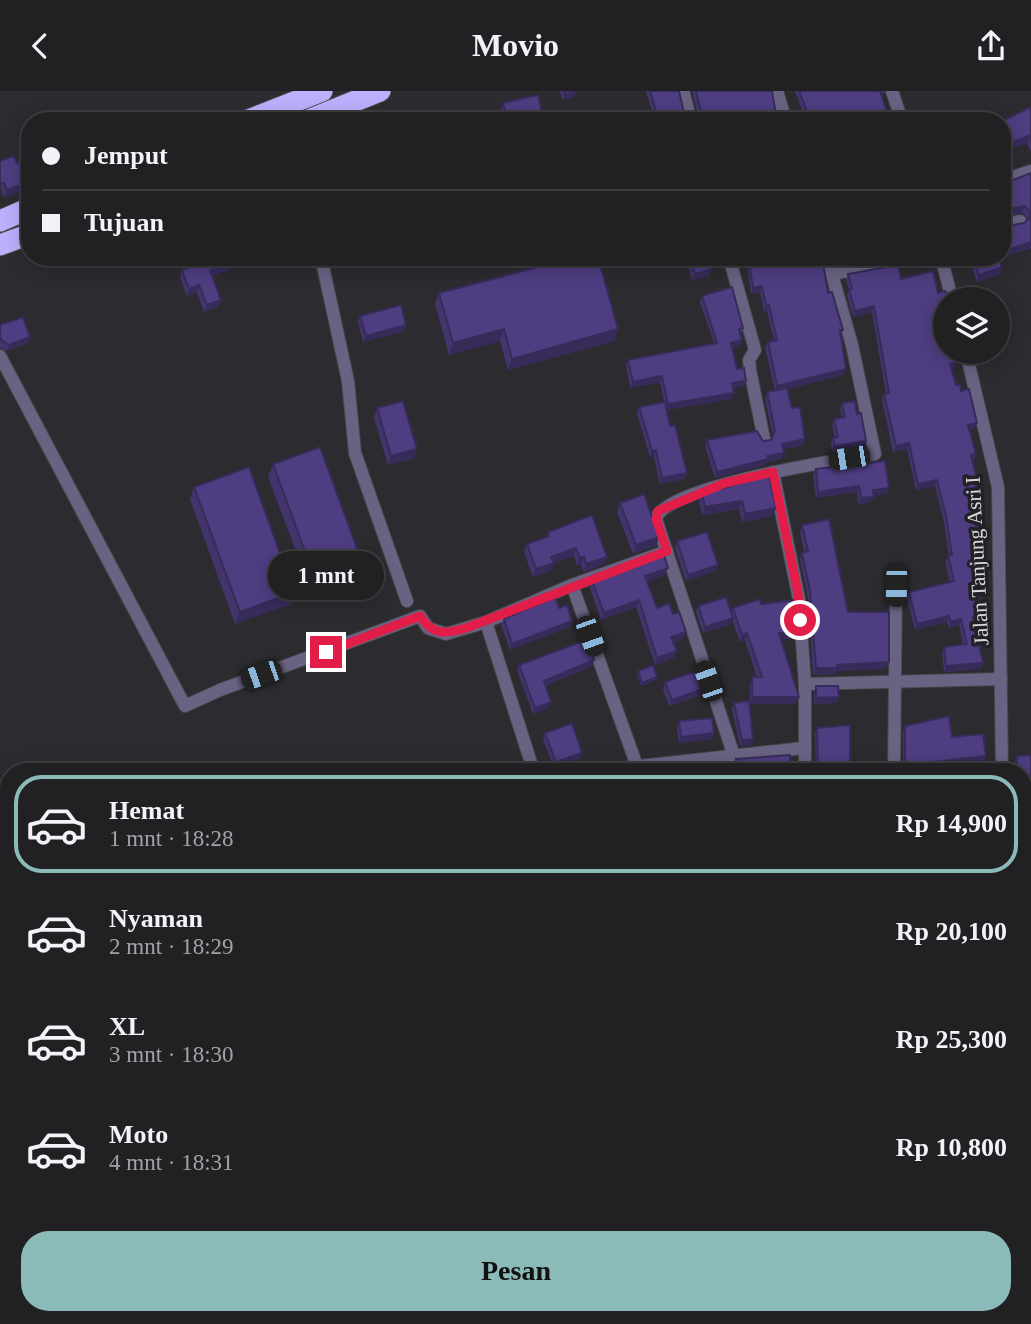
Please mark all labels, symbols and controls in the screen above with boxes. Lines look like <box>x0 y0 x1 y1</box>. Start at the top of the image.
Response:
icon: back <box>21 27 59 65</box>
text: Movio <box>472 27 559 63</box>
icon: share <box>972 27 1010 65</box>
text: Jemput <box>84 141 168 170</box>
text: Tujuan <box>84 208 164 237</box>
map controls <box>933 287 1010 364</box>
button: layers <box>933 287 1010 364</box>
car <box>827 444 872 472</box>
street label: Jalan Tanjung Asri I <box>961 476 993 646</box>
callout: 1 mnt <box>268 551 384 599</box>
text: 1 mnt <box>298 563 354 588</box>
car <box>886 565 907 607</box>
route start <box>784 604 816 636</box>
car <box>573 613 608 659</box>
route end <box>310 636 342 668</box>
car <box>238 658 285 692</box>
car <box>692 658 725 704</box>
icon: car <box>25 793 88 856</box>
text: Hemat <box>109 796 184 825</box>
text: Rp 14,900 <box>896 809 1007 838</box>
text: 1 mnt · 18:28 <box>109 826 234 851</box>
icon: car <box>25 901 88 964</box>
text: Nyaman <box>109 904 203 933</box>
text: Rp 20,100 <box>896 917 1007 946</box>
text: 2 mnt · 18:29 <box>109 934 234 959</box>
icon: car <box>25 1009 88 1072</box>
text: XL <box>109 1012 145 1041</box>
text: Rp 25,300 <box>896 1025 1007 1054</box>
text: 3 mnt · 18:30 <box>109 1042 234 1067</box>
icon: car <box>25 1117 88 1180</box>
text: Moto <box>109 1120 168 1149</box>
text: Rp 10,800 <box>896 1133 1007 1162</box>
text: 4 mnt · 18:31 <box>109 1150 234 1175</box>
button: Pesan <box>21 1231 1011 1311</box>

